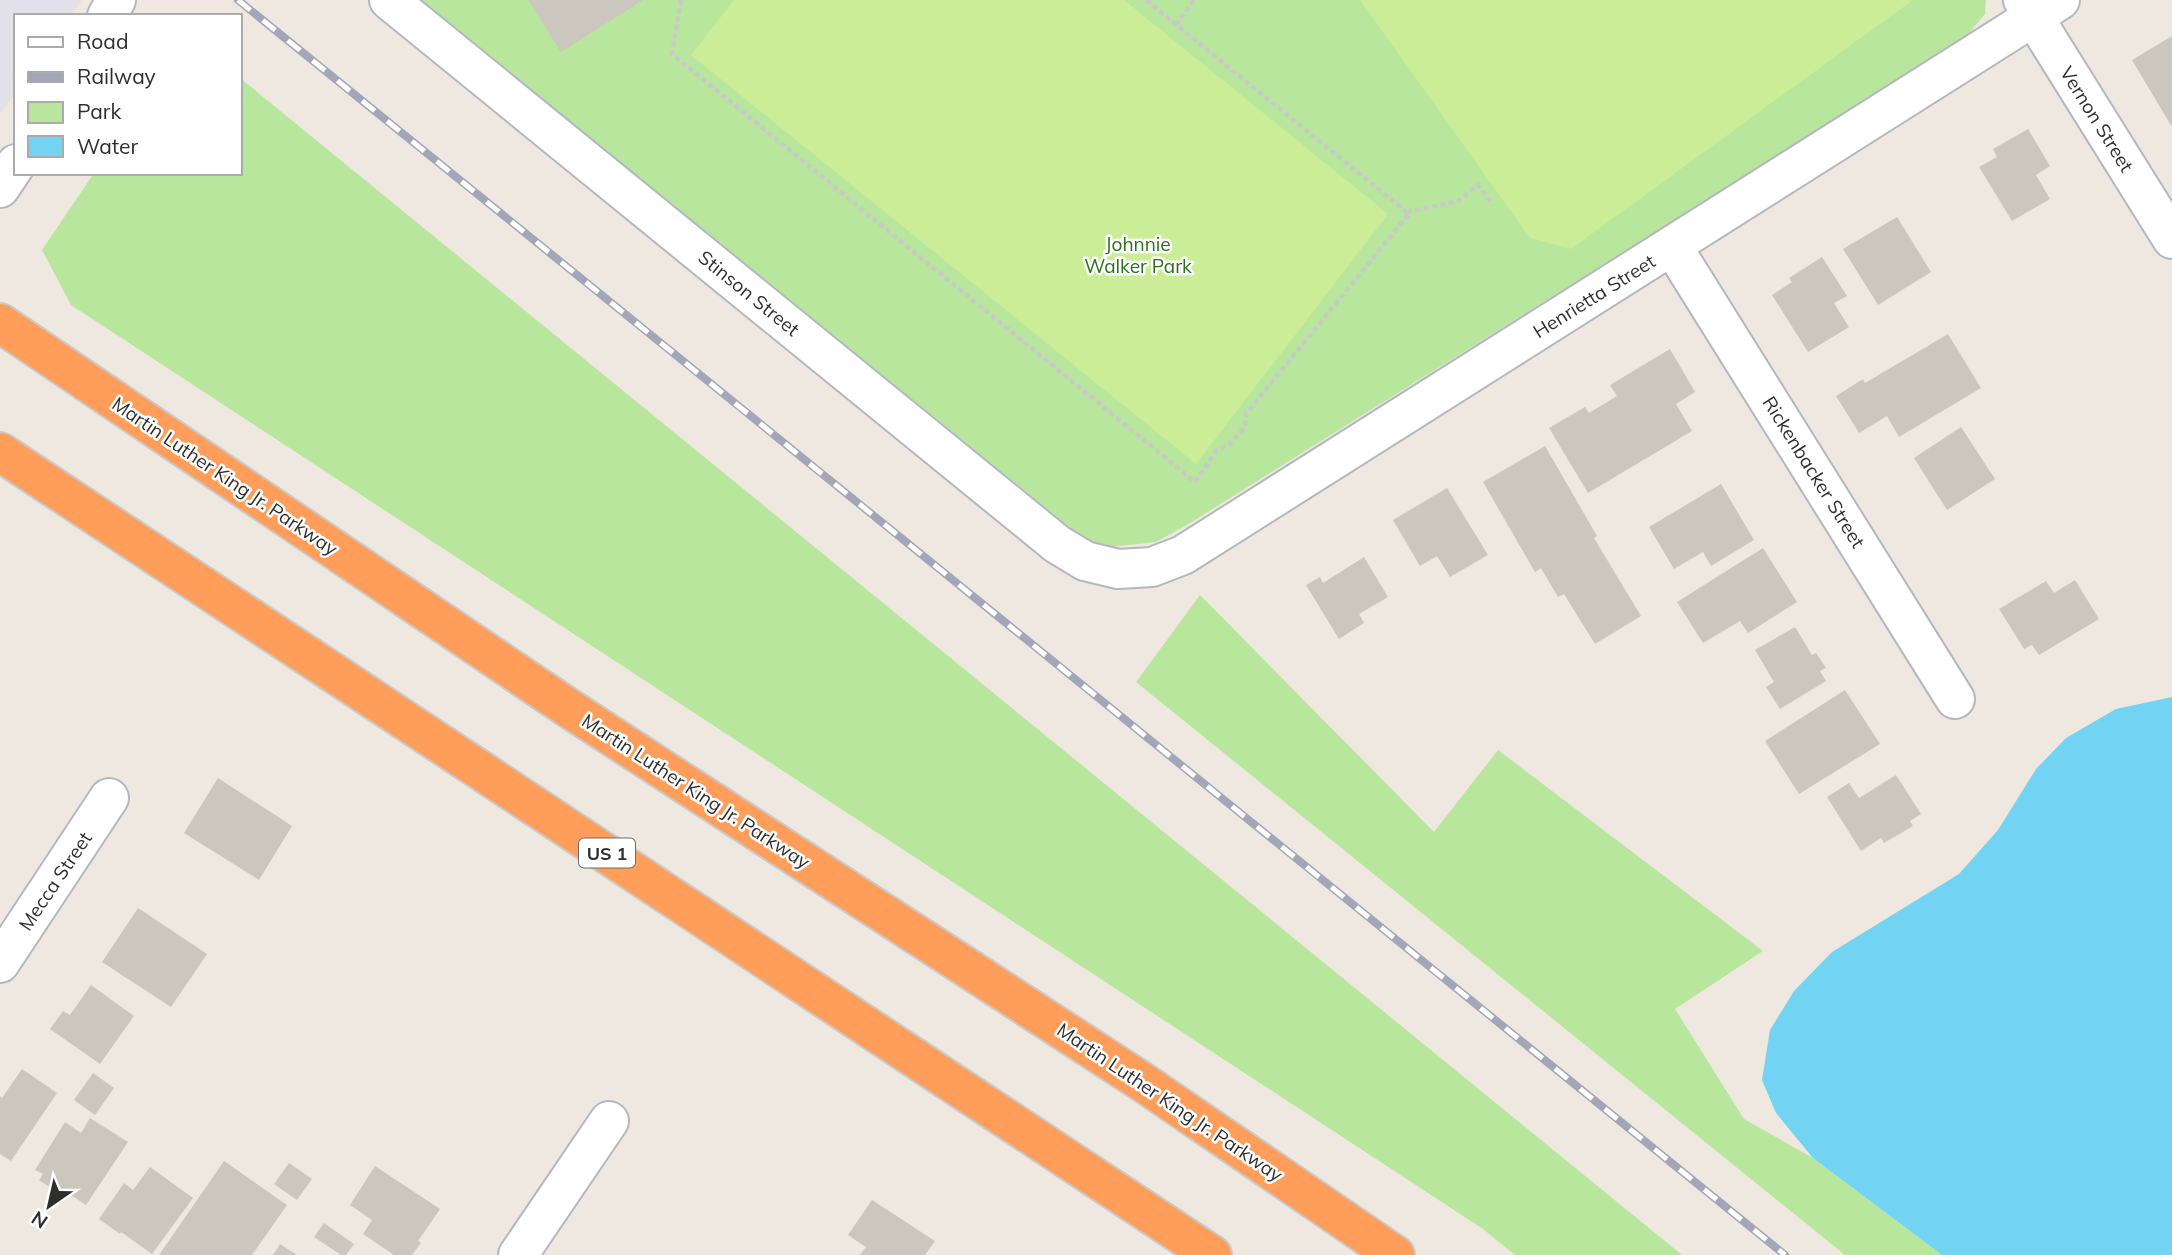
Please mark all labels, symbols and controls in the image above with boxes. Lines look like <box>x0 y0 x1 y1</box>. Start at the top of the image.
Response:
legend <box>14 14 242 175</box>
text: Road <box>77 28 128 54</box>
street label: Vernon Street <box>2055 62 2139 177</box>
text: Railway <box>77 63 156 89</box>
text: Park <box>77 98 121 124</box>
text: Water <box>77 133 138 159</box>
park label: Johnnie Walker Park <box>1084 232 1192 278</box>
street label: Stinson Street <box>694 245 805 341</box>
street label: Henrietta Street <box>1528 249 1660 343</box>
street label: Martin Luther King Jr. Parkway <box>108 391 342 561</box>
street label: Rickenbacker Street <box>1758 392 1871 553</box>
street label: Martin Luther King Jr. Parkway <box>577 708 815 874</box>
street label: Mecca Street <box>13 827 97 935</box>
road number: US 1 <box>579 838 635 868</box>
street label: Martin Luther King Jr. Parkway <box>1053 1017 1287 1187</box>
north arrow <box>14 1171 84 1241</box>
text: N <box>27 1206 52 1234</box>

